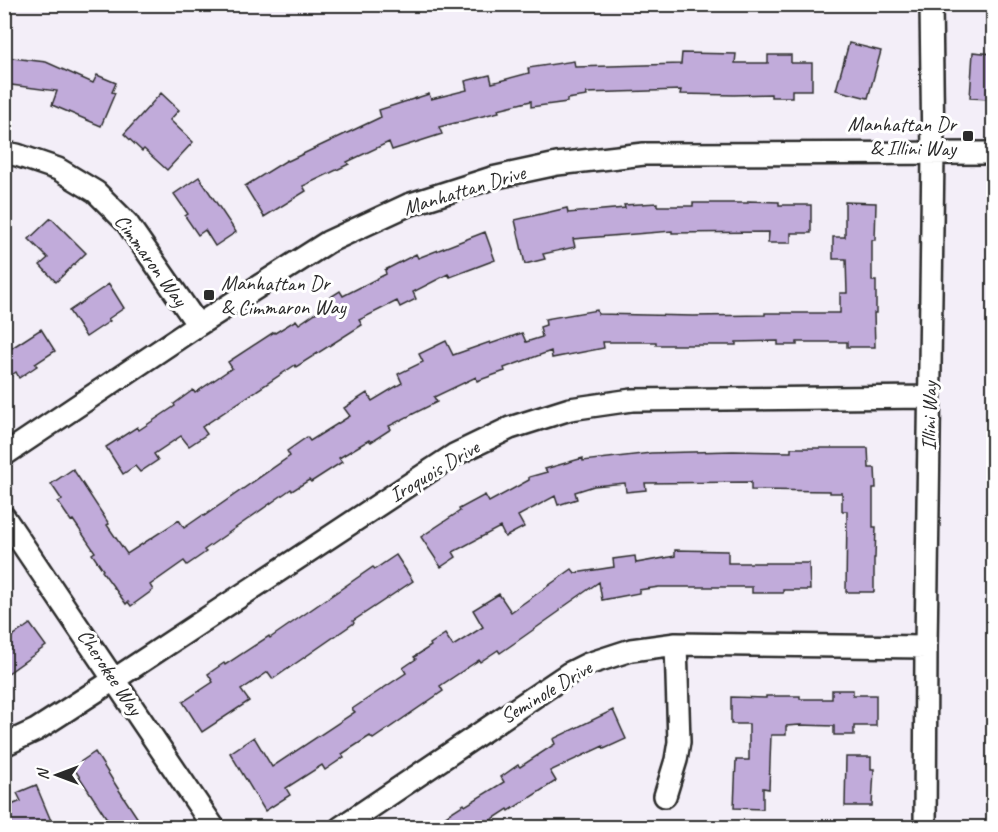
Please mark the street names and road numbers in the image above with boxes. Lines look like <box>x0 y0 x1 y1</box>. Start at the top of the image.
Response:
street label: Manhattan Drive <box>400 159 529 221</box>
street label: Cimmaron Way <box>109 209 194 313</box>
street label: Illini Way <box>915 379 943 451</box>
street label: Iroquois Drive <box>384 433 485 508</box>
street label: Cherokee Way <box>72 624 149 722</box>
street label: Seminole Drive <box>495 654 598 729</box>

